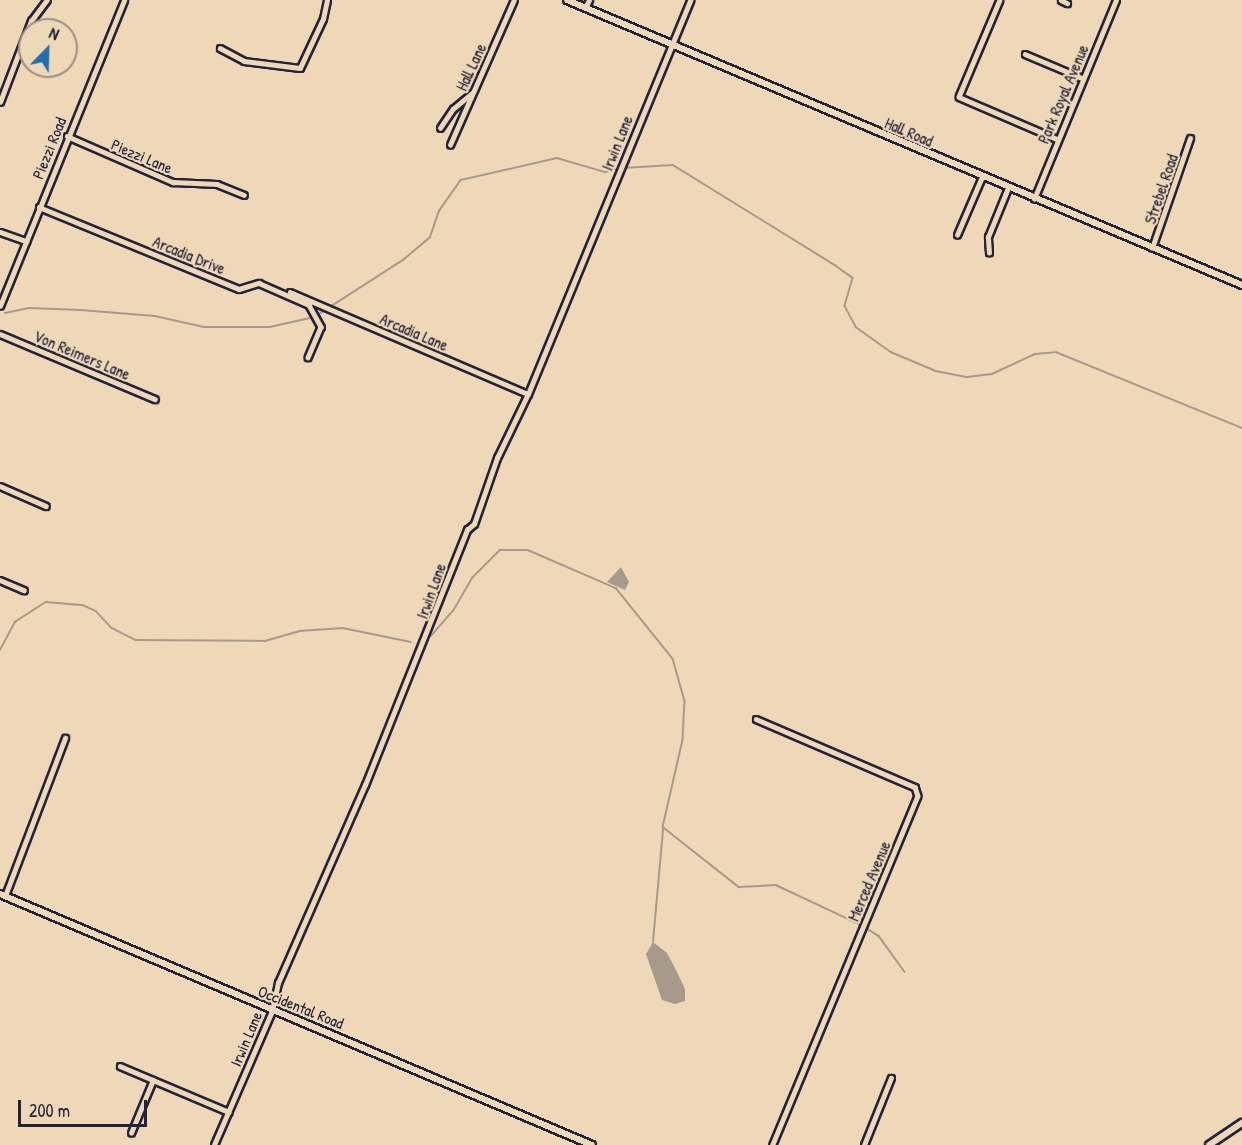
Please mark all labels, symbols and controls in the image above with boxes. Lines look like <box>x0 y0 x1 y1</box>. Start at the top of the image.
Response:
north arrow <box>18 18 78 78</box>
text: N <box>46 21 62 45</box>
street label: Hall Lane <box>452 40 490 94</box>
street label: Park Royal Avenue <box>1034 42 1092 146</box>
street label: Irwin Lane <box>597 113 637 173</box>
street label: Hall Road <box>882 113 936 151</box>
street label: Piezzi Road <box>28 114 70 182</box>
street label: Piezzi Lane <box>109 135 175 177</box>
street label: Strebel Road <box>1140 152 1182 226</box>
street label: Arcadia Drive <box>150 232 228 278</box>
street label: Arcadia Lane <box>377 309 451 355</box>
street label: Von Reimers Lane <box>31 326 133 384</box>
street label: Irwin Lane <box>412 561 450 621</box>
street label: Merced Avenue <box>844 838 894 924</box>
street label: Occidental Road <box>255 981 347 1033</box>
street label: Irwin Lane <box>226 1009 266 1069</box>
scale bar <box>21 1088 150 1126</box>
text: 200 m <box>29 1098 70 1123</box>

